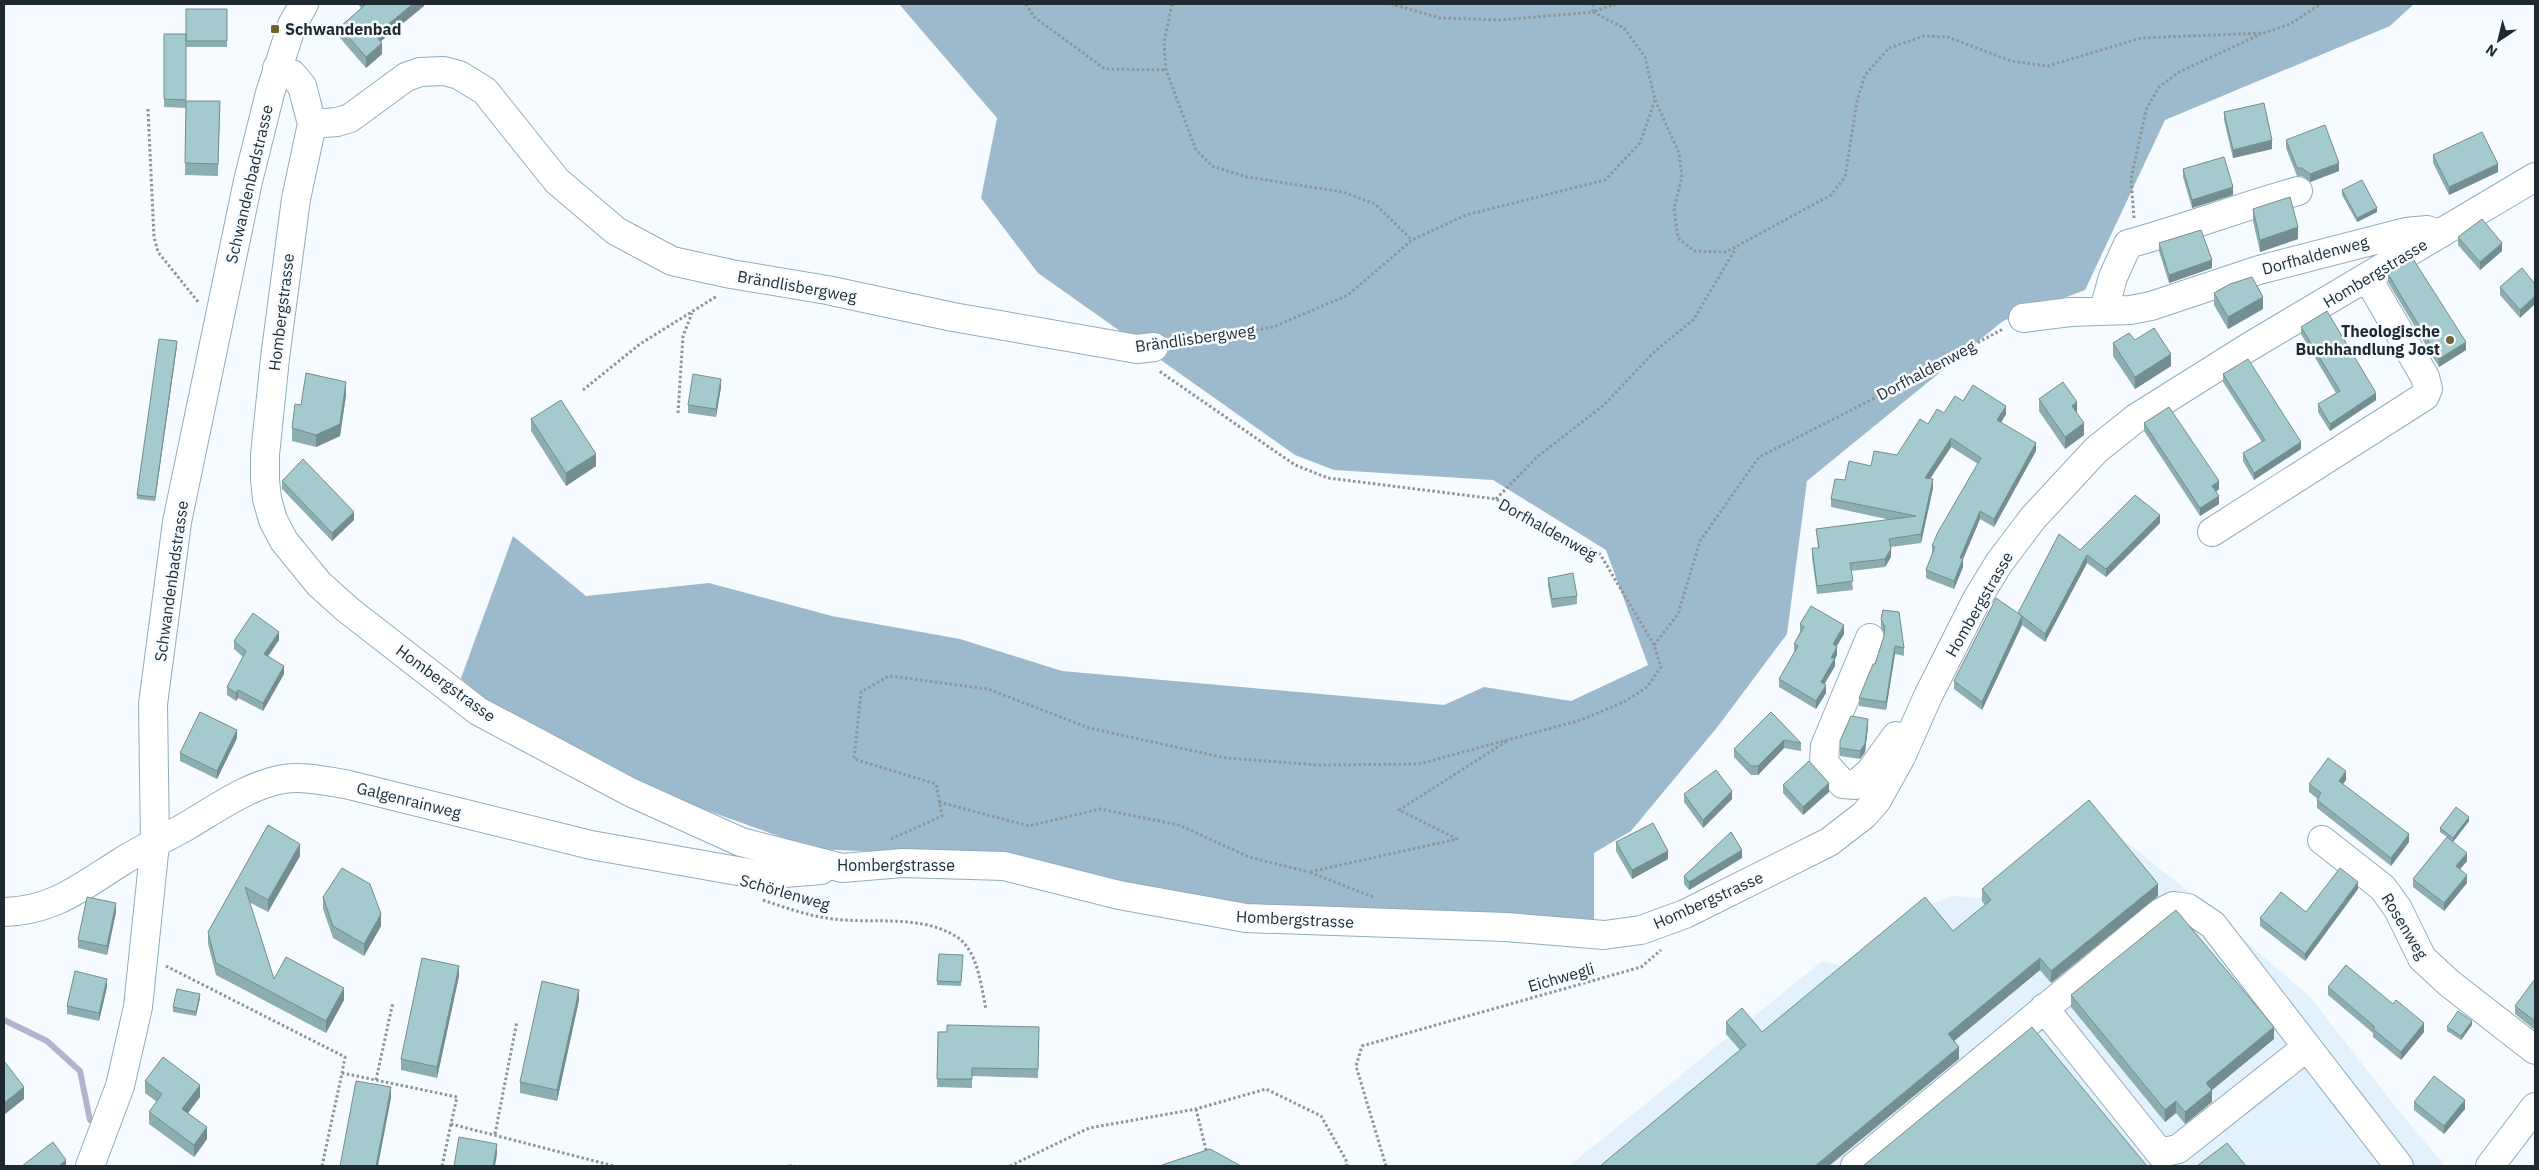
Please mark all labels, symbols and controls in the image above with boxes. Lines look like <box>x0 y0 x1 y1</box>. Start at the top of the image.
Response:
north arrow <box>2474 15 2524 65</box>
place label: Schwandenbad <box>285 19 401 39</box>
marker: Schwandenbad <box>269 23 281 35</box>
text: N <box>2482 40 2501 61</box>
street label: Schwandenbadstrasse <box>221 102 277 265</box>
street label: Dorfhaldenweg <box>2260 231 2371 279</box>
street label: Hombergstrasse <box>2319 234 2431 312</box>
street label: Hombergstrasse <box>264 252 298 372</box>
street label: Brändlisbergweg <box>736 266 859 306</box>
street label: Brändlisbergweg <box>1134 320 1257 356</box>
place label: Theologische Buchhandlung Jost <box>2296 321 2440 359</box>
marker: Theologische Buchhandlung Jost <box>2444 334 2456 346</box>
street label: Dorfhaldenweg <box>1873 335 1979 404</box>
street label: Dorfhaldenweg <box>1495 494 1601 565</box>
street label: Schwandenbadstrasse <box>150 499 192 663</box>
street label: Hombergstrasse <box>1941 548 2017 660</box>
street label: Hombergstrasse <box>392 640 500 726</box>
street label: Galgenrainweg <box>355 777 464 823</box>
street label: Hombergstrasse <box>837 855 955 875</box>
street label: Hombergstrasse <box>1650 867 1766 933</box>
street label: Schörlenweg <box>738 870 833 915</box>
street label: Rosenweg <box>2377 889 2433 963</box>
street label: Hombergstrasse <box>1235 906 1355 932</box>
street label: Eichwegli <box>1525 958 1597 996</box>

